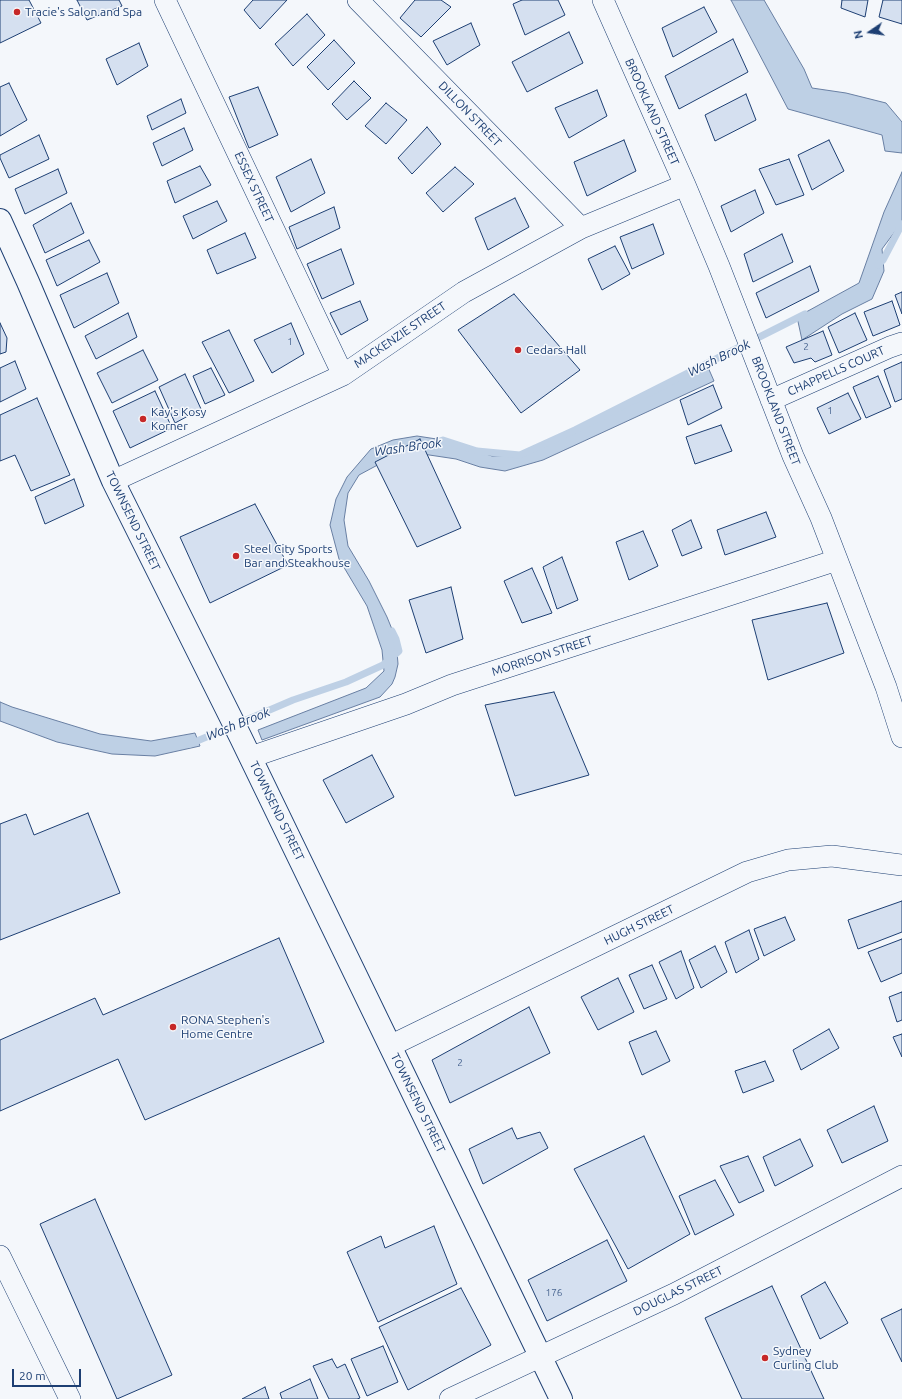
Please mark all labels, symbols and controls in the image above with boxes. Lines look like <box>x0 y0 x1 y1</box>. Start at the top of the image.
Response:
place label: Tracie's Salon and Spa <box>25 5 142 19</box>
marker: Tracie's Salon and Spa <box>12 7 22 17</box>
north arrow <box>850 12 890 52</box>
text: N <box>852 29 865 40</box>
street label: BROOKLAND STREET <box>622 56 682 168</box>
street label: DILLON STREET <box>435 79 505 149</box>
street label: ESSEX STREET <box>231 149 277 225</box>
street label: MACKENZIE STREET <box>351 299 449 371</box>
house number: 1 <box>287 336 293 348</box>
water label: Wash Brook <box>685 336 753 380</box>
house number: 2 <box>803 341 809 353</box>
place label: Cedars Hall <box>526 343 586 357</box>
street label: CHAPPELLS COURT <box>785 343 887 399</box>
marker: Cedars Hall <box>513 345 523 355</box>
street label: BROOKLAND STREET <box>749 354 803 468</box>
place label: Kay's Kosy Korner <box>151 405 206 433</box>
house number: 1 <box>827 405 833 417</box>
marker: Kay's Kosy Korner <box>138 414 148 424</box>
water label: Wash Brook <box>373 435 443 459</box>
street label: TOWNSEND STREET <box>103 469 163 573</box>
place label: Steel City Sports Bar and Steakhouse <box>244 542 350 570</box>
marker: Steel City Sports Bar and Steakhouse <box>231 551 241 561</box>
street label: MORRISON STREET <box>490 633 594 679</box>
water label: Wash Brook <box>204 704 272 744</box>
street label: TOWNSEND STREET <box>247 759 307 863</box>
street label: HUGH STREET <box>602 902 676 948</box>
place label: RONA Stephen's Home Centre <box>181 1013 270 1041</box>
marker: RONA Stephen's Home Centre <box>168 1022 178 1032</box>
street label: TOWNSEND STREET <box>388 1051 448 1155</box>
house number: 2 <box>457 1057 463 1069</box>
street label: DOUGLAS STREET <box>631 1263 725 1319</box>
house number: 176 <box>546 1287 562 1299</box>
place label: Sydney Curling Club <box>773 1344 839 1372</box>
marker: Sydney Curling Club <box>760 1353 770 1363</box>
scale bar <box>14 1361 83 1387</box>
text: 20 m <box>19 1369 46 1382</box>

